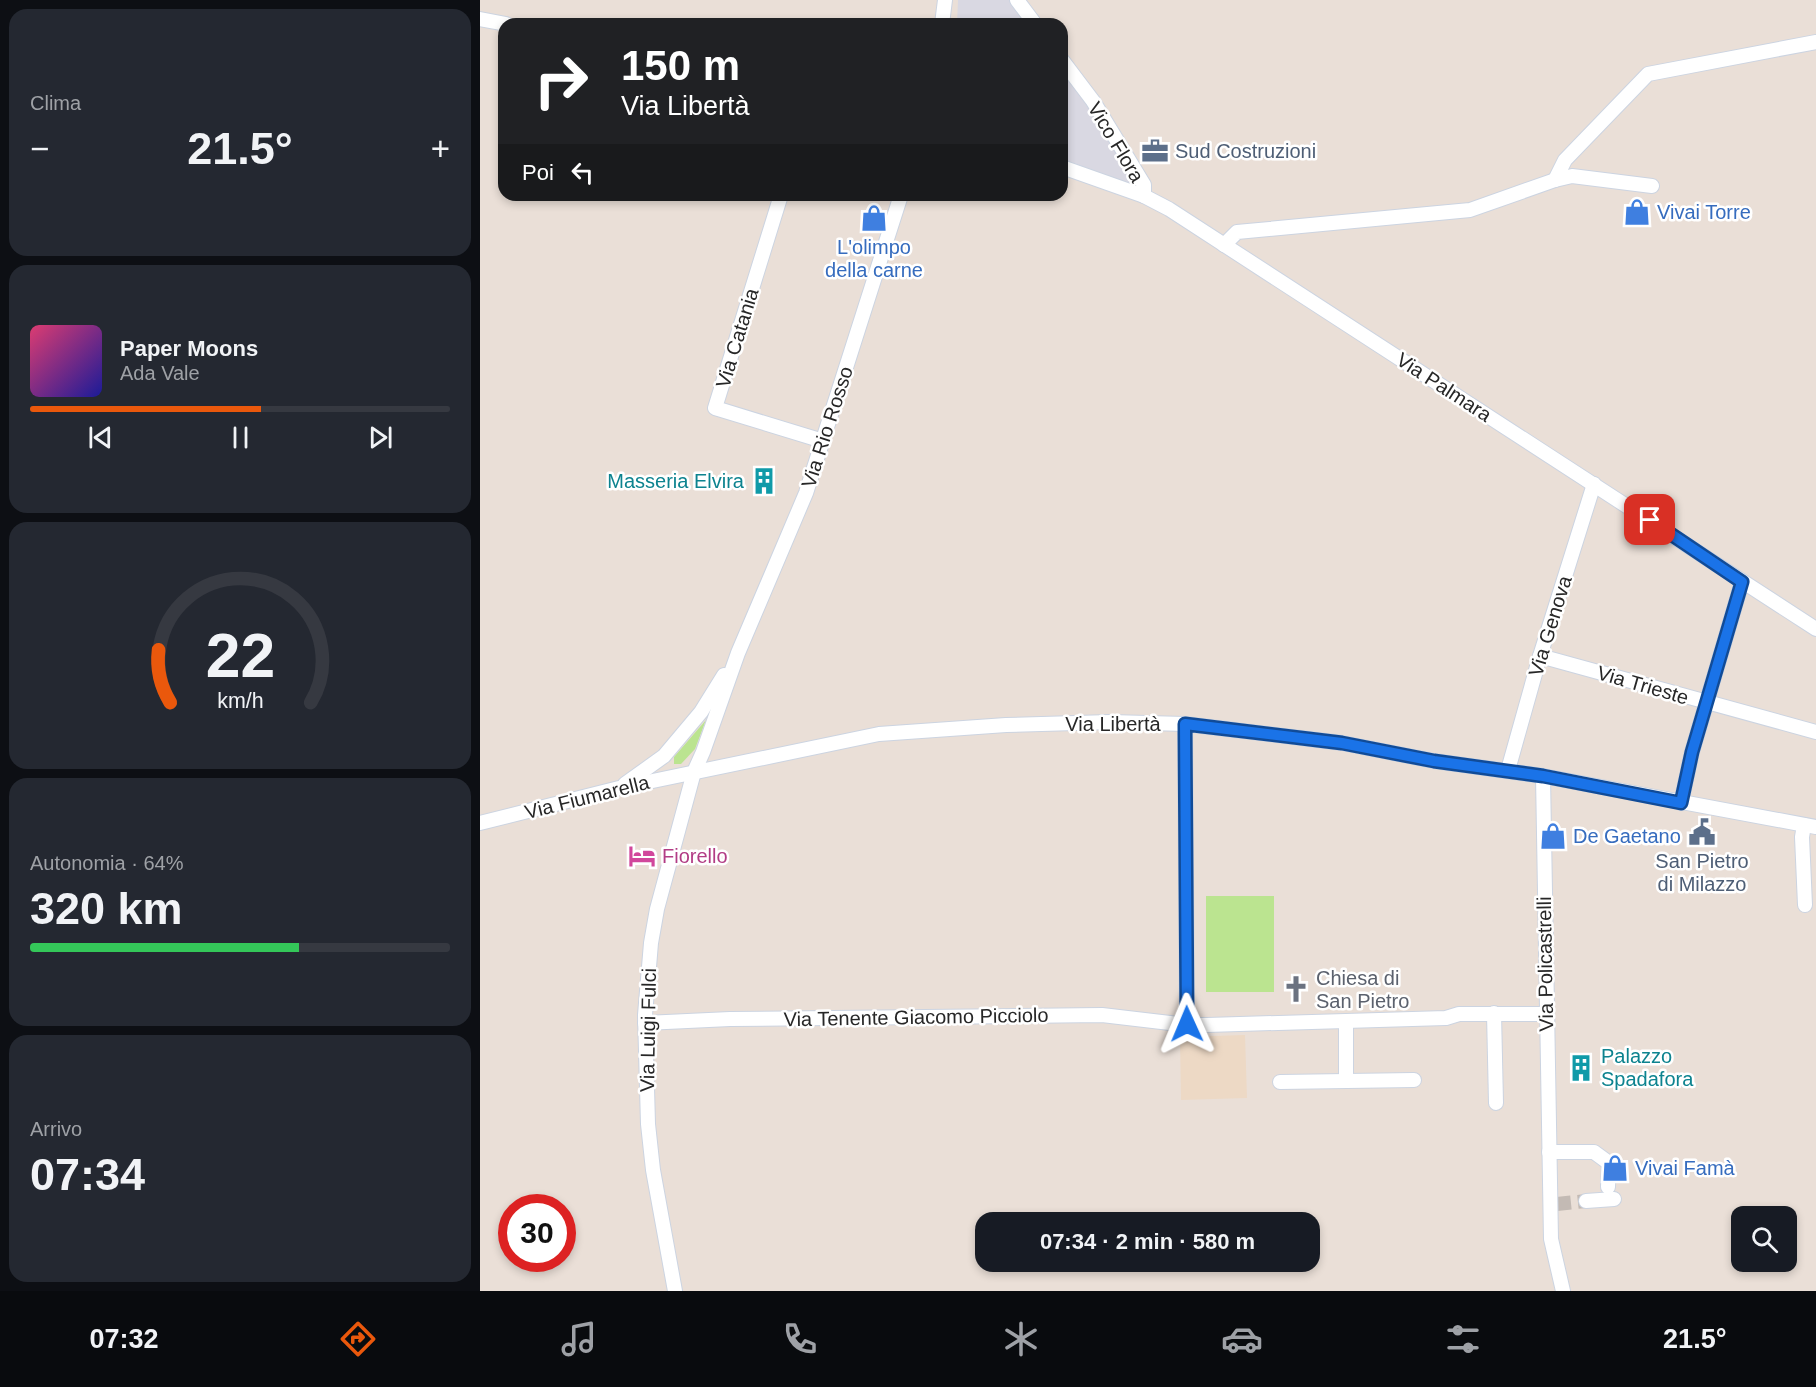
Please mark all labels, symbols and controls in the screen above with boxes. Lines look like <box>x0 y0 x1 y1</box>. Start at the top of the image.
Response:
icon: right <box>522 42 600 120</box>
text: 150 m <box>621 42 740 89</box>
text: Via Libertà <box>621 91 750 121</box>
text: Clima <box>30 92 81 114</box>
street label: Vico Flora <box>1083 98 1149 187</box>
text: 21.5° <box>187 123 293 174</box>
text: − <box>30 130 49 167</box>
text: + <box>431 130 450 167</box>
office icon: Sud Costruzioni <box>1140 136 1170 166</box>
place label: Sud Costruzioni <box>1175 140 1316 162</box>
icon: left <box>566 156 599 189</box>
text: Poi <box>522 160 554 185</box>
shop icon: Vivai Torre <box>1622 197 1652 227</box>
place label: Vivai Torre <box>1657 201 1751 223</box>
shop icon: L'olimpo della carne <box>859 203 889 233</box>
place label: L'olimpo della carne <box>825 236 923 281</box>
street label: Via Catania <box>711 285 763 390</box>
text: Paper Moons <box>120 336 258 361</box>
street label: Via Palmara <box>1392 348 1496 426</box>
text: Ada Vale <box>120 362 200 384</box>
street label: Via Rio Rosso <box>797 364 857 490</box>
icon: previous <box>84 421 117 454</box>
icon: pause <box>224 421 257 454</box>
icon: next <box>364 421 397 454</box>
building icon: Masseria Elvira <box>749 466 779 496</box>
place label: Masseria Elvira <box>607 470 745 492</box>
pin <box>1624 494 1675 545</box>
icon: arrive <box>1633 503 1666 536</box>
street label: Via Genova <box>1524 572 1576 679</box>
text: 22 <box>205 621 275 690</box>
street label: Via Trieste <box>1595 661 1691 709</box>
text: km/h <box>217 689 263 713</box>
street label: Via Libertà <box>1065 713 1161 735</box>
street label: Via Fiumarella <box>522 771 652 823</box>
public building icon: San Pietro di Milazzo <box>1687 817 1717 847</box>
shop icon: De Gaetano <box>1538 821 1568 851</box>
place label: De Gaetano <box>1573 825 1681 847</box>
hotel icon: Fiorello <box>627 841 657 871</box>
place label: Fiorello <box>662 845 728 867</box>
place label: San Pietro di Milazzo <box>1655 850 1749 895</box>
text: Autonomia · 64% <box>30 852 183 874</box>
text: 320 km <box>30 883 183 934</box>
street label: Via Policastrelli <box>1533 896 1557 1032</box>
place label: Chiesa di San Pietro <box>1316 967 1409 1012</box>
street label: Via Luigi Fulci <box>636 968 660 1092</box>
church icon: Chiesa di San Pietro <box>1281 974 1311 1004</box>
position arrow <box>1155 992 1219 1056</box>
street label: Via Tenente Giacomo Picciolo <box>783 1004 1049 1030</box>
place label: Palazzo Spadafora <box>1601 1045 1694 1090</box>
building icon: Palazzo Spadafora <box>1566 1053 1596 1083</box>
text: Arrivo <box>30 1118 82 1140</box>
text: 07:34 <box>30 1149 145 1200</box>
shop icon: Vivai Famà <box>1600 1153 1630 1183</box>
place label: Vivai Famà <box>1635 1157 1736 1179</box>
speed limit sign: 30 <box>498 1194 576 1272</box>
map controls <box>1731 1206 1797 1272</box>
button: search <box>1731 1206 1797 1272</box>
text: 07:34 · 2 min · 580 m <box>1040 1229 1255 1254</box>
icon: directions <box>337 1318 379 1360</box>
icon: music <box>558 1318 600 1360</box>
icon: phone <box>779 1318 821 1360</box>
icon: climate <box>1000 1318 1042 1360</box>
icon: car <box>1221 1318 1263 1360</box>
icon: filters <box>1442 1318 1484 1360</box>
text: 07:32 <box>89 1324 159 1354</box>
text: 21.5° <box>1663 1324 1726 1354</box>

